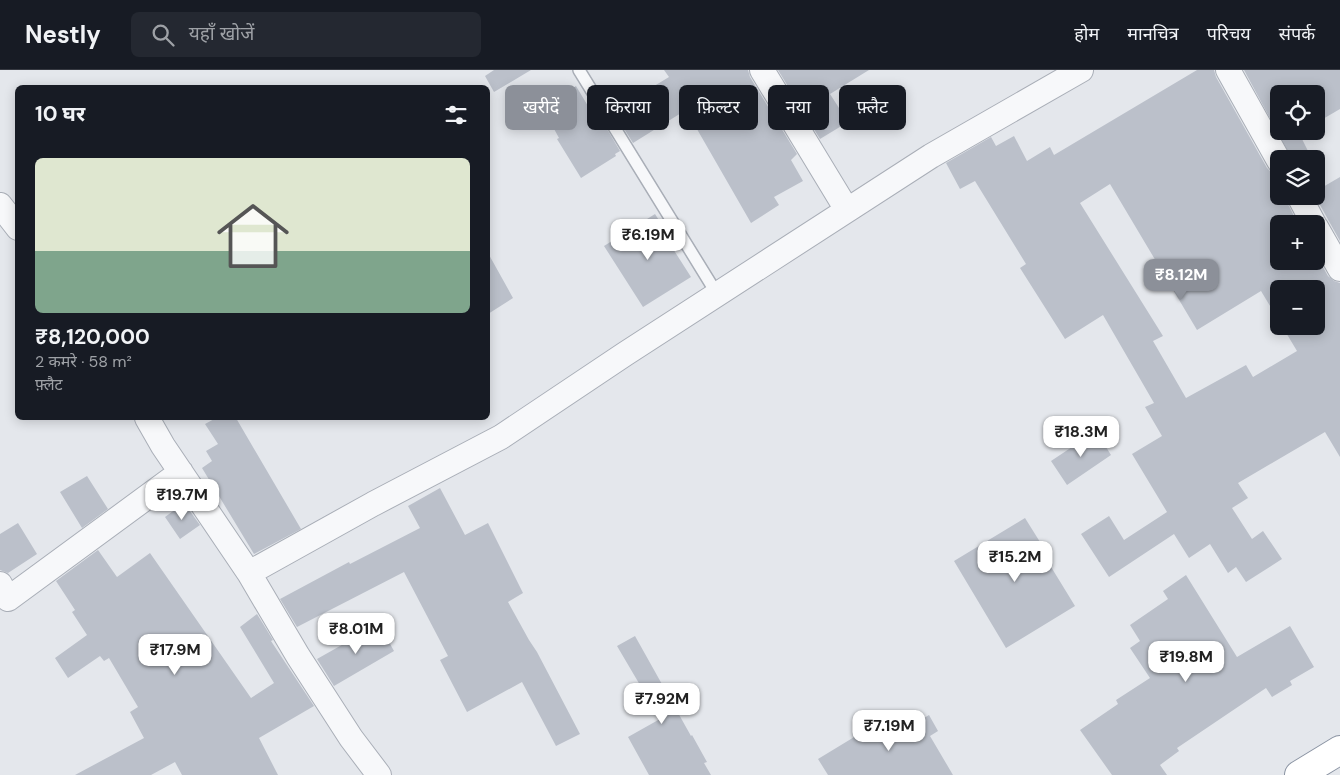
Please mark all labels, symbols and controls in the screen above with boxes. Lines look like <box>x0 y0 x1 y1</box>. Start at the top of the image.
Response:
search box <box>131 12 481 57</box>
text: Nestly <box>25 19 101 50</box>
icon: search <box>149 21 177 49</box>
text: यहाँ खोजें <box>189 21 254 46</box>
text: होम <box>1074 22 1099 46</box>
text: मानचित्र <box>1127 22 1179 46</box>
text: परिचय <box>1207 22 1251 46</box>
text: संपर्क <box>1279 22 1315 46</box>
chip: खरीदें <box>505 85 577 130</box>
chip: किराया <box>587 85 669 130</box>
chip: फ़िल्टर <box>679 85 758 130</box>
chip: नया <box>768 85 829 130</box>
chip: फ़्लैट <box>839 85 906 130</box>
map controls <box>1270 85 1325 335</box>
button: locate <box>1270 85 1325 140</box>
text: 10 घर <box>35 100 85 128</box>
icon: filters <box>442 101 470 129</box>
button: layers <box>1270 150 1325 205</box>
icon: home <box>208 191 298 281</box>
button: + <box>1270 215 1325 270</box>
pin: ₹6.19M <box>607 218 689 261</box>
text: ₹6.19M <box>621 224 675 245</box>
pin: ₹8.12M <box>1140 258 1222 301</box>
text: ₹8.12M <box>1155 264 1207 285</box>
button: − <box>1270 280 1325 335</box>
text: ₹8,120,000 <box>35 323 150 351</box>
text: 2 कमरे · 58 m² <box>35 351 132 372</box>
text: फ़्लैट <box>35 374 63 395</box>
pin: ₹18.3M <box>1040 416 1122 458</box>
text: ₹18.3M <box>1054 421 1108 442</box>
pin: ₹19.7M <box>141 478 223 521</box>
text: ₹19.7M <box>156 484 208 505</box>
pin: ₹15.2M <box>974 540 1056 583</box>
text: ₹15.2M <box>988 546 1042 567</box>
pin: ₹8.01M <box>315 612 397 655</box>
text: ₹8.01M <box>329 618 383 639</box>
pin: ₹17.9M <box>134 634 216 676</box>
text: ₹17.9M <box>149 639 201 660</box>
pin: ₹19.8M <box>1145 640 1227 683</box>
text: ₹19.8M <box>1159 646 1213 667</box>
pin: ₹7.92M <box>621 682 703 725</box>
text: ₹7.92M <box>635 688 689 709</box>
pin: ₹7.19M <box>848 710 930 752</box>
text: ₹7.19M <box>863 715 915 736</box>

